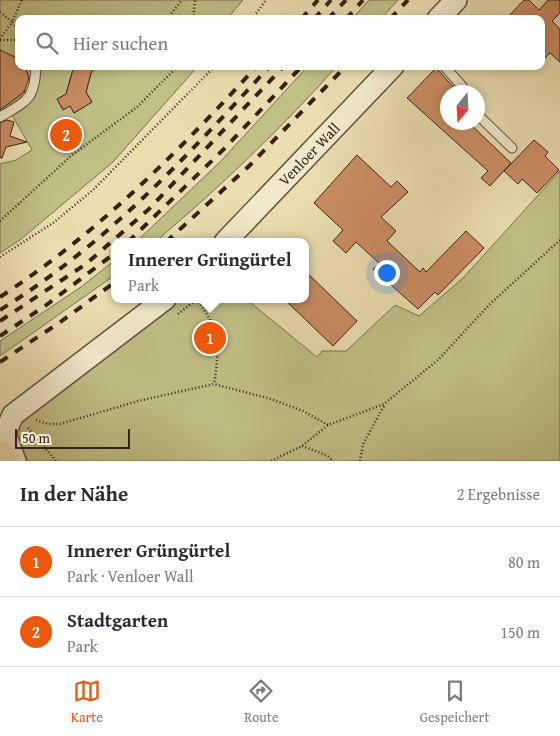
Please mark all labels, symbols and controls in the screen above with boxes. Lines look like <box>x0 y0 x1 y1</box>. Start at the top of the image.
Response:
search box <box>15 15 545 70</box>
icon: search <box>33 29 61 57</box>
text: Hier suchen <box>73 29 168 57</box>
north arrow <box>440 85 485 130</box>
pin: 2 <box>50 116 82 154</box>
street label: Venloer Wall <box>273 118 345 190</box>
popup <box>111 238 309 303</box>
text: Innerer Grüngürtel <box>128 245 292 273</box>
your location <box>374 260 400 286</box>
text: Park <box>128 273 159 297</box>
pin: 1 <box>194 319 226 357</box>
scale bar <box>15 426 130 449</box>
text: 50 m <box>22 428 50 448</box>
text: In der Nähe <box>20 478 128 509</box>
text: 2 Ergebnisse <box>457 482 540 506</box>
text: Innerer Grüngürtel <box>67 536 230 564</box>
text: 1 <box>32 550 40 574</box>
text: 80 m <box>508 550 540 574</box>
text: Park · Venloer Wall <box>67 564 193 588</box>
text: Stadtgarten <box>67 606 168 634</box>
text: 2 <box>32 620 40 644</box>
text: 150 m <box>500 620 540 644</box>
text: Park <box>67 634 98 658</box>
tab: Karte <box>71 677 103 727</box>
tab: Route <box>244 677 278 727</box>
tab: Gespeichert <box>420 677 489 727</box>

